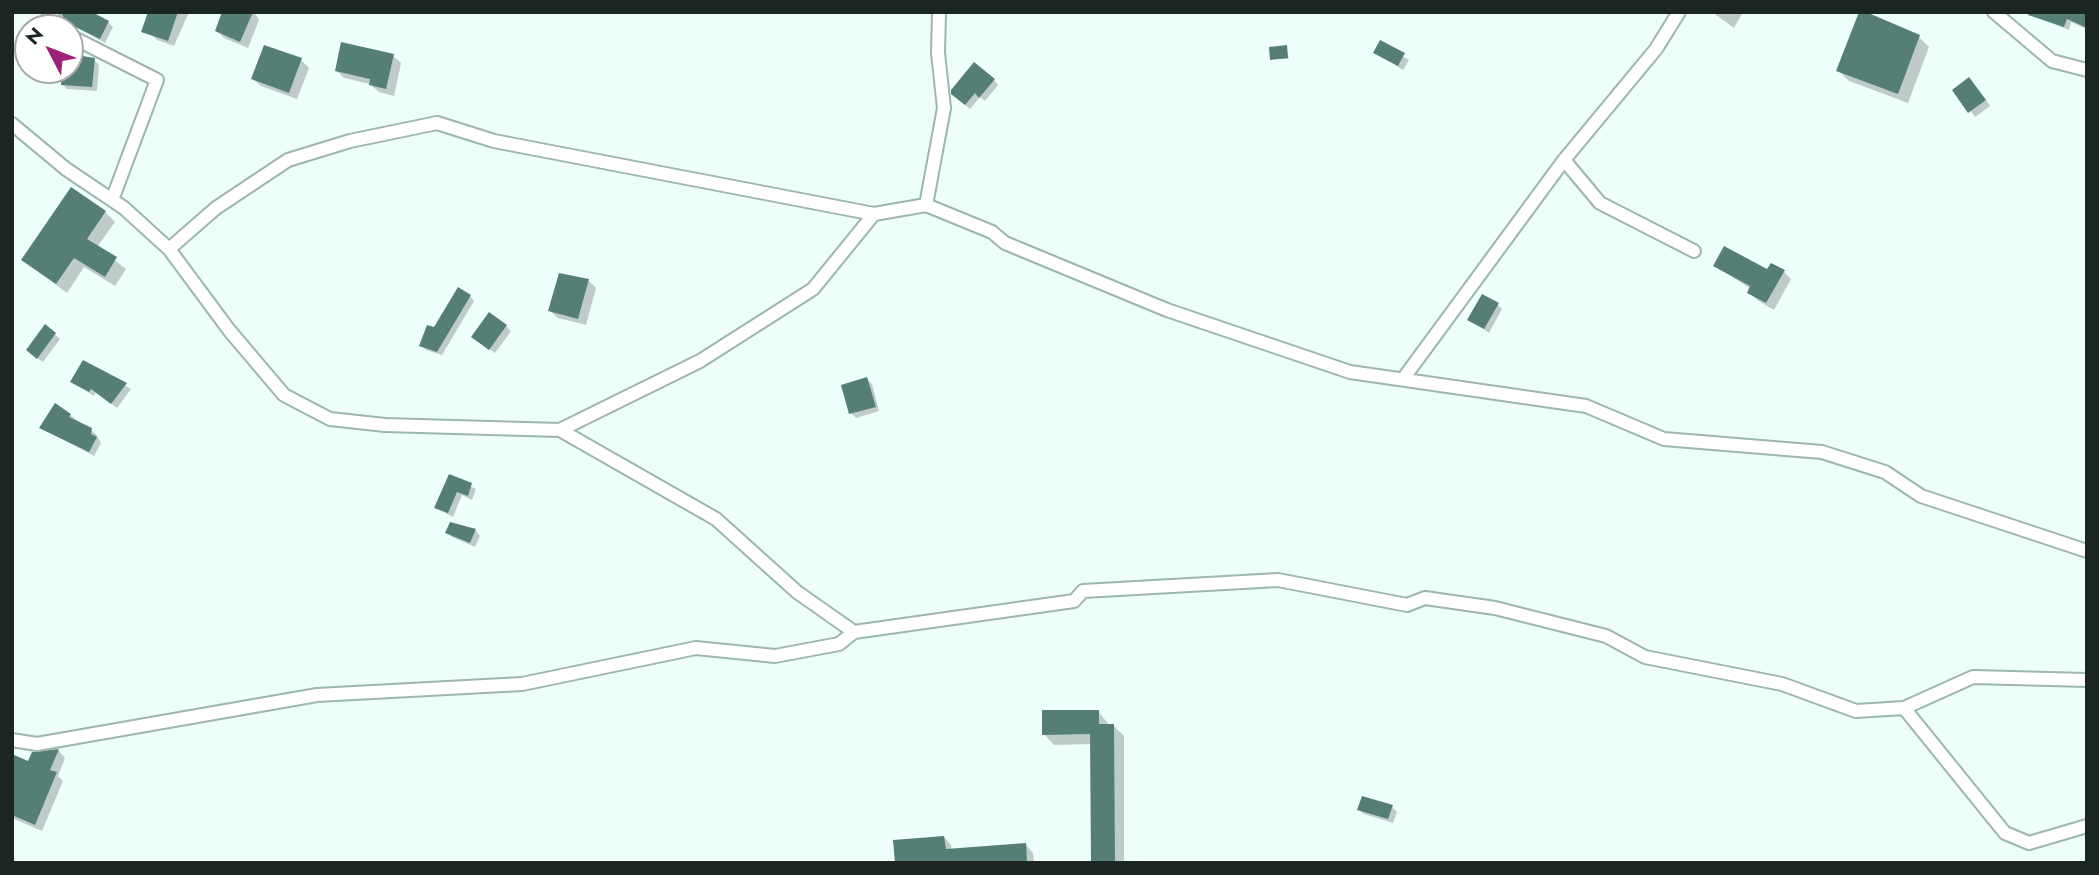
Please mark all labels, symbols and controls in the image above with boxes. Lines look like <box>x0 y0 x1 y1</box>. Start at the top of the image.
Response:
north arrow <box>14 14 84 84</box>
text: N <box>19 21 50 51</box>

